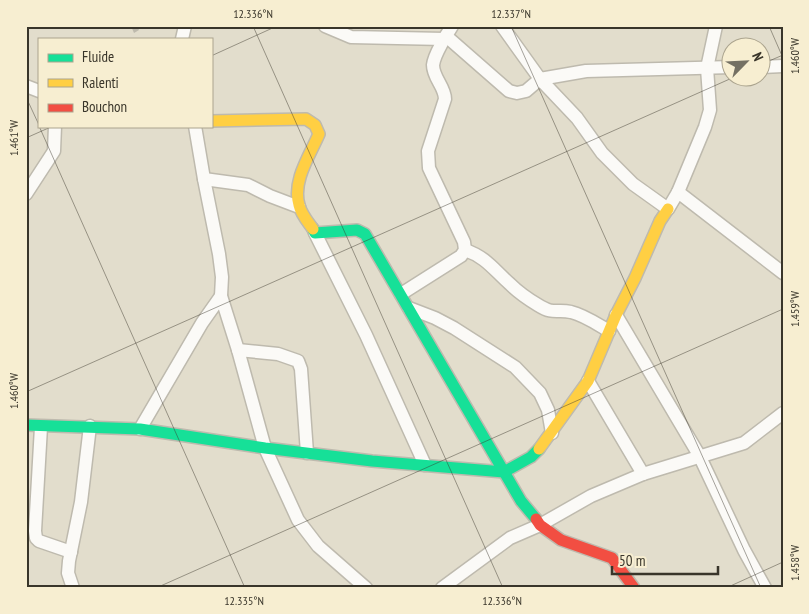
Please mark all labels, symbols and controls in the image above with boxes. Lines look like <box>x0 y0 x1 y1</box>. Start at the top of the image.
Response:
text: 12.336°N <box>233 6 273 21</box>
text: 12.337°N <box>491 6 531 21</box>
legend <box>38 38 212 128</box>
north arrow <box>722 38 772 88</box>
text: 1.460°W <box>787 38 802 74</box>
text: Fluide <box>82 47 114 66</box>
text: N <box>748 50 768 64</box>
text: Ralenti <box>82 73 119 92</box>
text: Bouchon <box>82 97 127 116</box>
text: 1.461°W <box>6 120 21 156</box>
text: 1.459°W <box>787 291 802 327</box>
text: 1.460°W <box>6 373 21 409</box>
scale bar <box>612 544 718 576</box>
text: 1.458°W <box>787 545 802 581</box>
text: 50 m <box>619 551 645 570</box>
text: 12.335°N <box>224 593 264 608</box>
text: 12.336°N <box>482 593 522 608</box>

